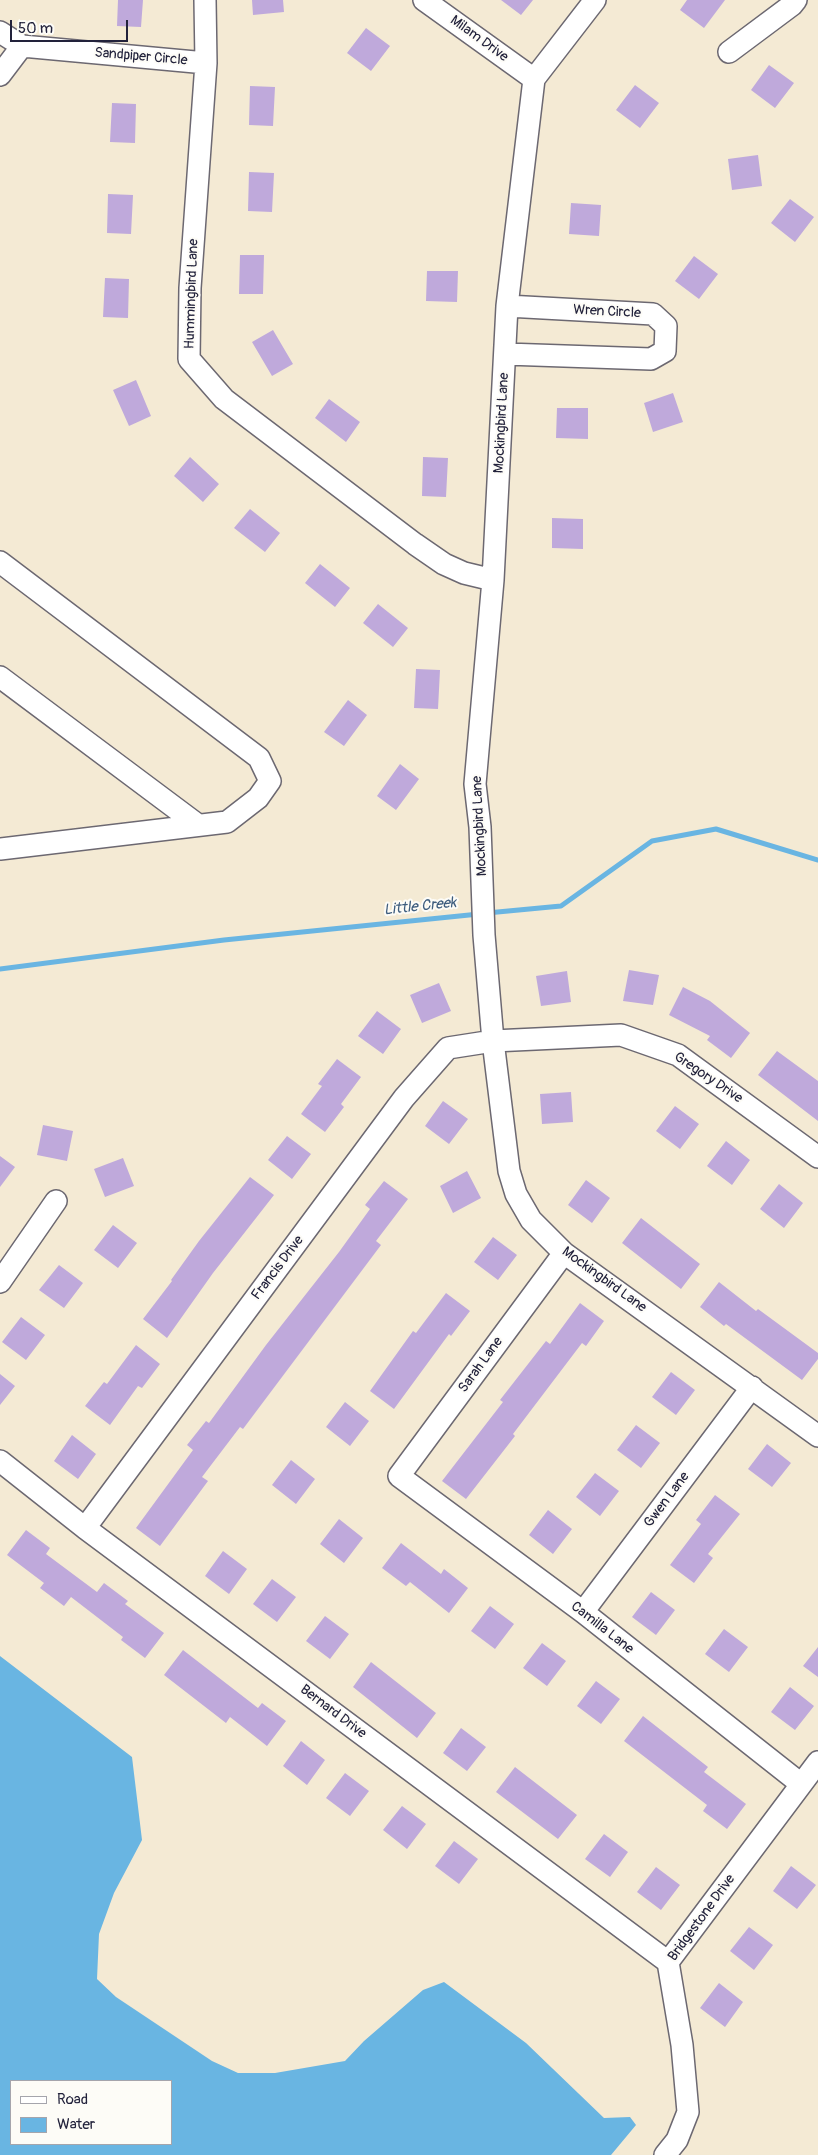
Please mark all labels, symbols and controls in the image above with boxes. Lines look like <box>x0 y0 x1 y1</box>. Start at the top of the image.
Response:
scale bar <box>12 10 130 42</box>
street label: Milam Drive <box>447 12 511 66</box>
text: 50 m <box>18 19 53 38</box>
street label: Sandpiper Circle <box>94 45 188 69</box>
street label: Hummingbird Lane <box>182 239 202 349</box>
street label: Wren Circle <box>573 302 641 322</box>
street label: Mockingbird Lane <box>491 372 513 474</box>
street label: Mockingbird Lane <box>469 775 491 877</box>
water label: Little Creek <box>383 894 457 920</box>
street label: Gregory Drive <box>670 1049 746 1107</box>
street label: Francis Drive <box>248 1233 308 1303</box>
street label: Mockingbird Lane <box>558 1244 650 1316</box>
street label: Sarah Lane <box>455 1334 507 1396</box>
street label: Gwen Lane <box>641 1469 693 1531</box>
street label: Camilla Lane <box>567 1598 637 1658</box>
street label: Bernard Drive <box>296 1682 370 1742</box>
street label: Bridgestone Drive <box>665 1871 739 1965</box>
legend <box>10 2080 172 2145</box>
text: Road <box>57 2090 88 2109</box>
text: Water <box>57 2115 95 2134</box>

